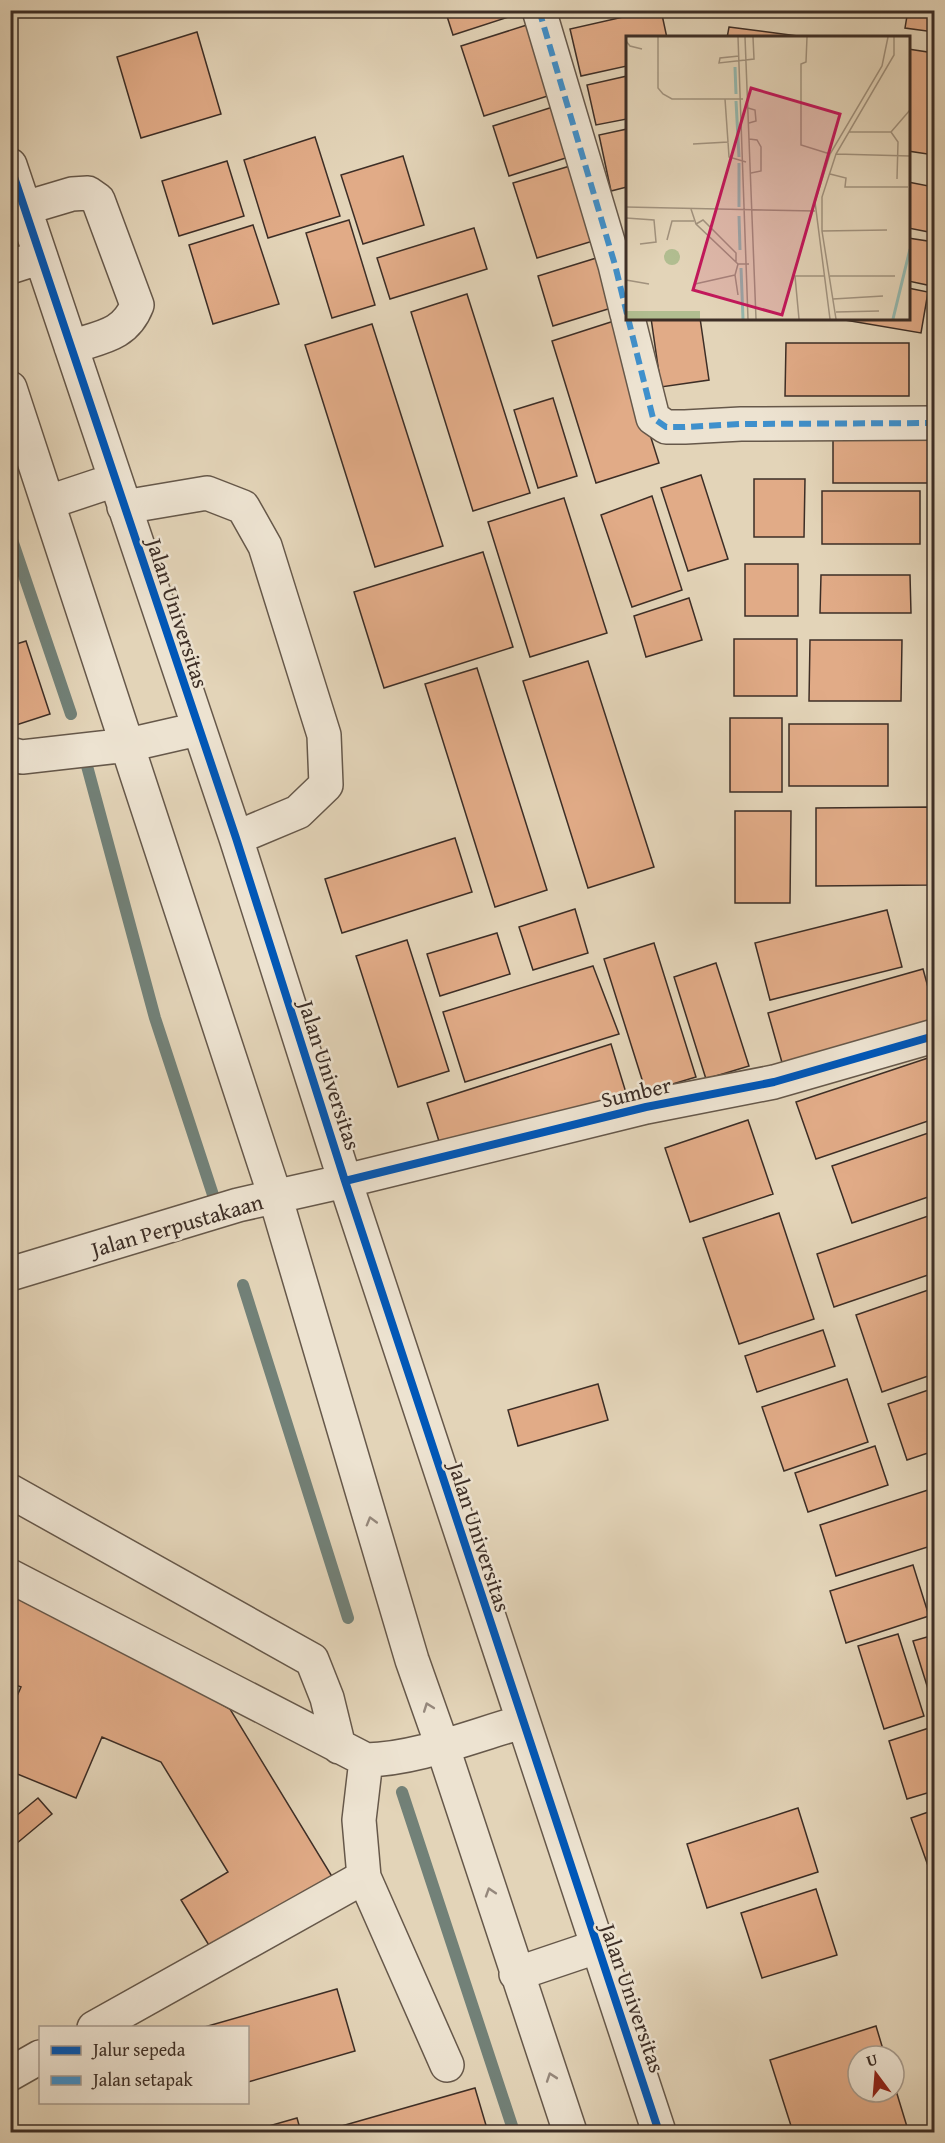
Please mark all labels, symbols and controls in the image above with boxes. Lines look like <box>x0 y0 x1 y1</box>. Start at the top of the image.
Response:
inset map <box>626 36 909 320</box>
street label: Jalan Universitas <box>138 531 217 692</box>
street label: Jalan Universitas <box>290 993 369 1154</box>
street label: Sumber <box>598 1068 674 1116</box>
street label: Jalan Perpustakaan <box>84 1185 267 1266</box>
street label: Jalan Universitas <box>440 1455 519 1616</box>
one-way arrow <box>366 1516 378 1527</box>
one-way arrow <box>423 1702 436 1713</box>
one-way arrow <box>485 1887 497 1898</box>
street label: Jalan Universitas <box>592 1916 673 2077</box>
legend <box>39 2026 249 2104</box>
text: Jalur sepeda <box>91 2036 186 2063</box>
north arrow <box>846 2044 906 2104</box>
text: U <box>863 2046 881 2073</box>
text: Jalan setapak <box>91 2066 193 2093</box>
one-way arrow <box>546 2072 558 2083</box>

